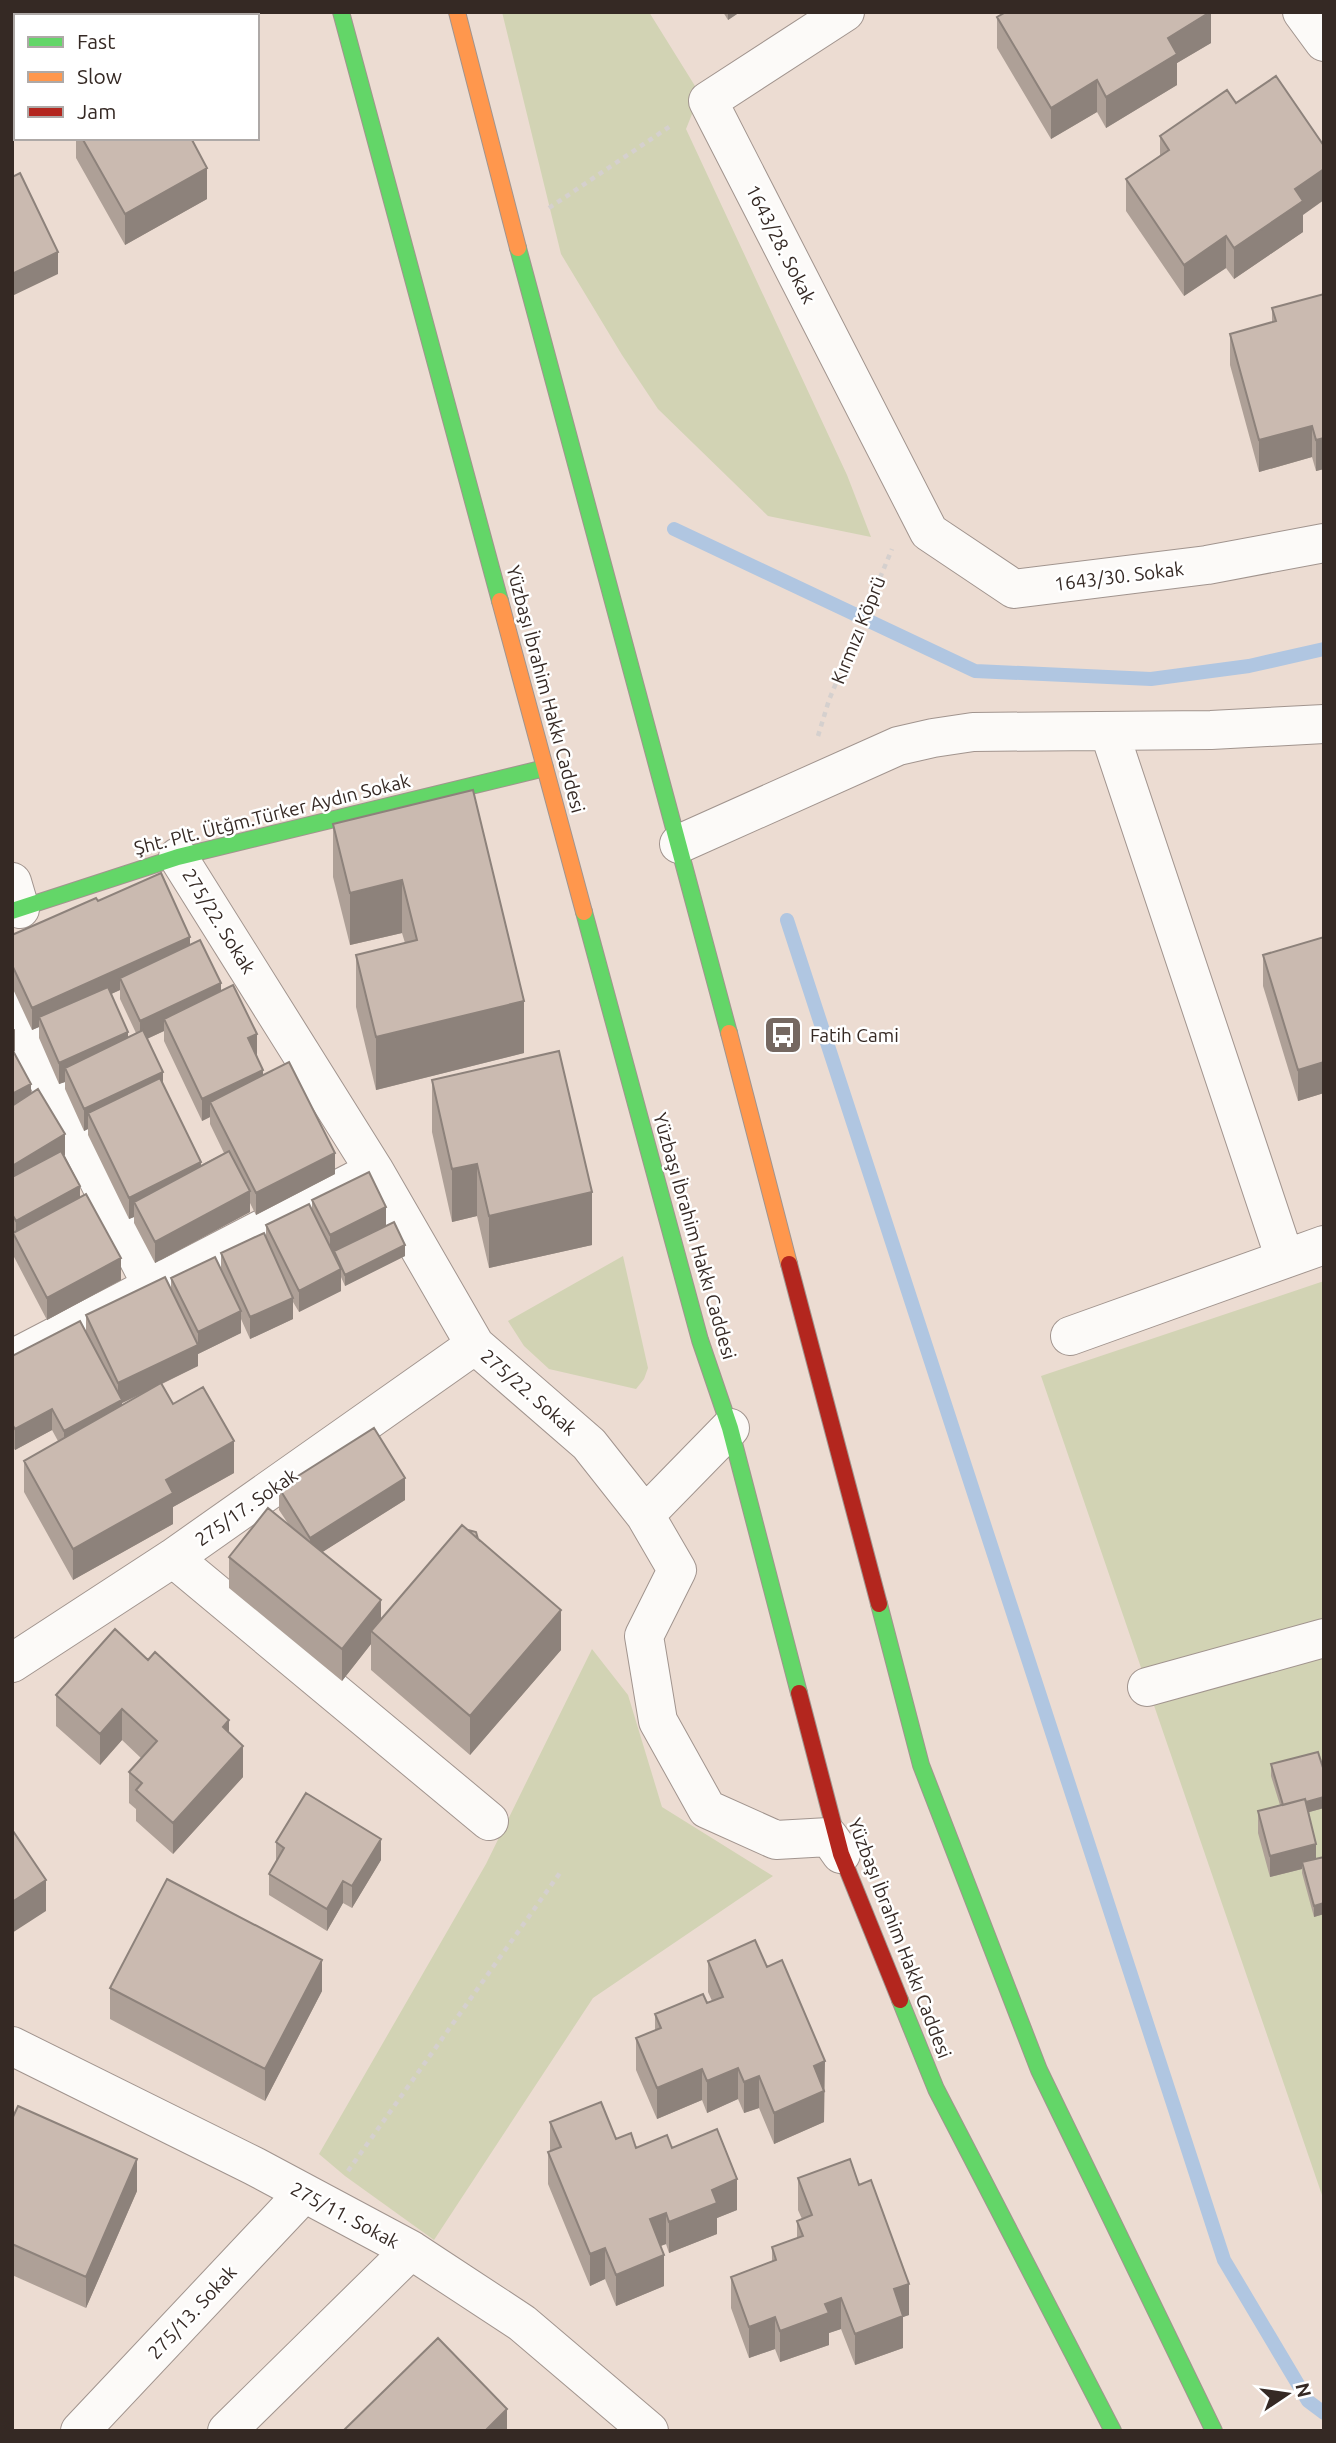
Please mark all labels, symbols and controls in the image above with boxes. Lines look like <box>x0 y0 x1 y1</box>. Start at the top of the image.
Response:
legend <box>14 14 259 140</box>
text: Fast <box>77 29 115 53</box>
text: Slow <box>77 64 122 88</box>
text: Jam <box>77 99 116 123</box>
street label: 1643/28. Sokak <box>742 181 821 307</box>
street label: 1643/30. Sokak <box>1053 557 1185 595</box>
street label: Yüzbaşı İbrahim Hakkı Caddesi <box>502 563 590 815</box>
street label: Kırmızı Köprü <box>826 573 890 687</box>
street label: Şht. Plt. Ütğm.Türker Aydın Sokak <box>132 769 413 859</box>
street label: 275/22. Sokak <box>178 864 260 978</box>
bus stop icon: Fatih Cami <box>762 1014 804 1056</box>
place label: Fatih Cami <box>810 1024 899 1046</box>
street label: Yüzbaşı İbrahim Hakkı Caddesi <box>649 1110 741 1362</box>
street label: 275/22. Sokak <box>477 1344 582 1440</box>
street label: 275/17. Sokak <box>191 1463 302 1550</box>
street label: Yüzbaşı İbrahim Hakkı Caddesi <box>844 1815 956 2061</box>
street label: 275/11. Sokak <box>287 2177 403 2253</box>
street label: 275/13. Sokak <box>143 2260 241 2363</box>
north arrow <box>1252 2359 1322 2429</box>
text: N <box>1291 2381 1316 2400</box>

